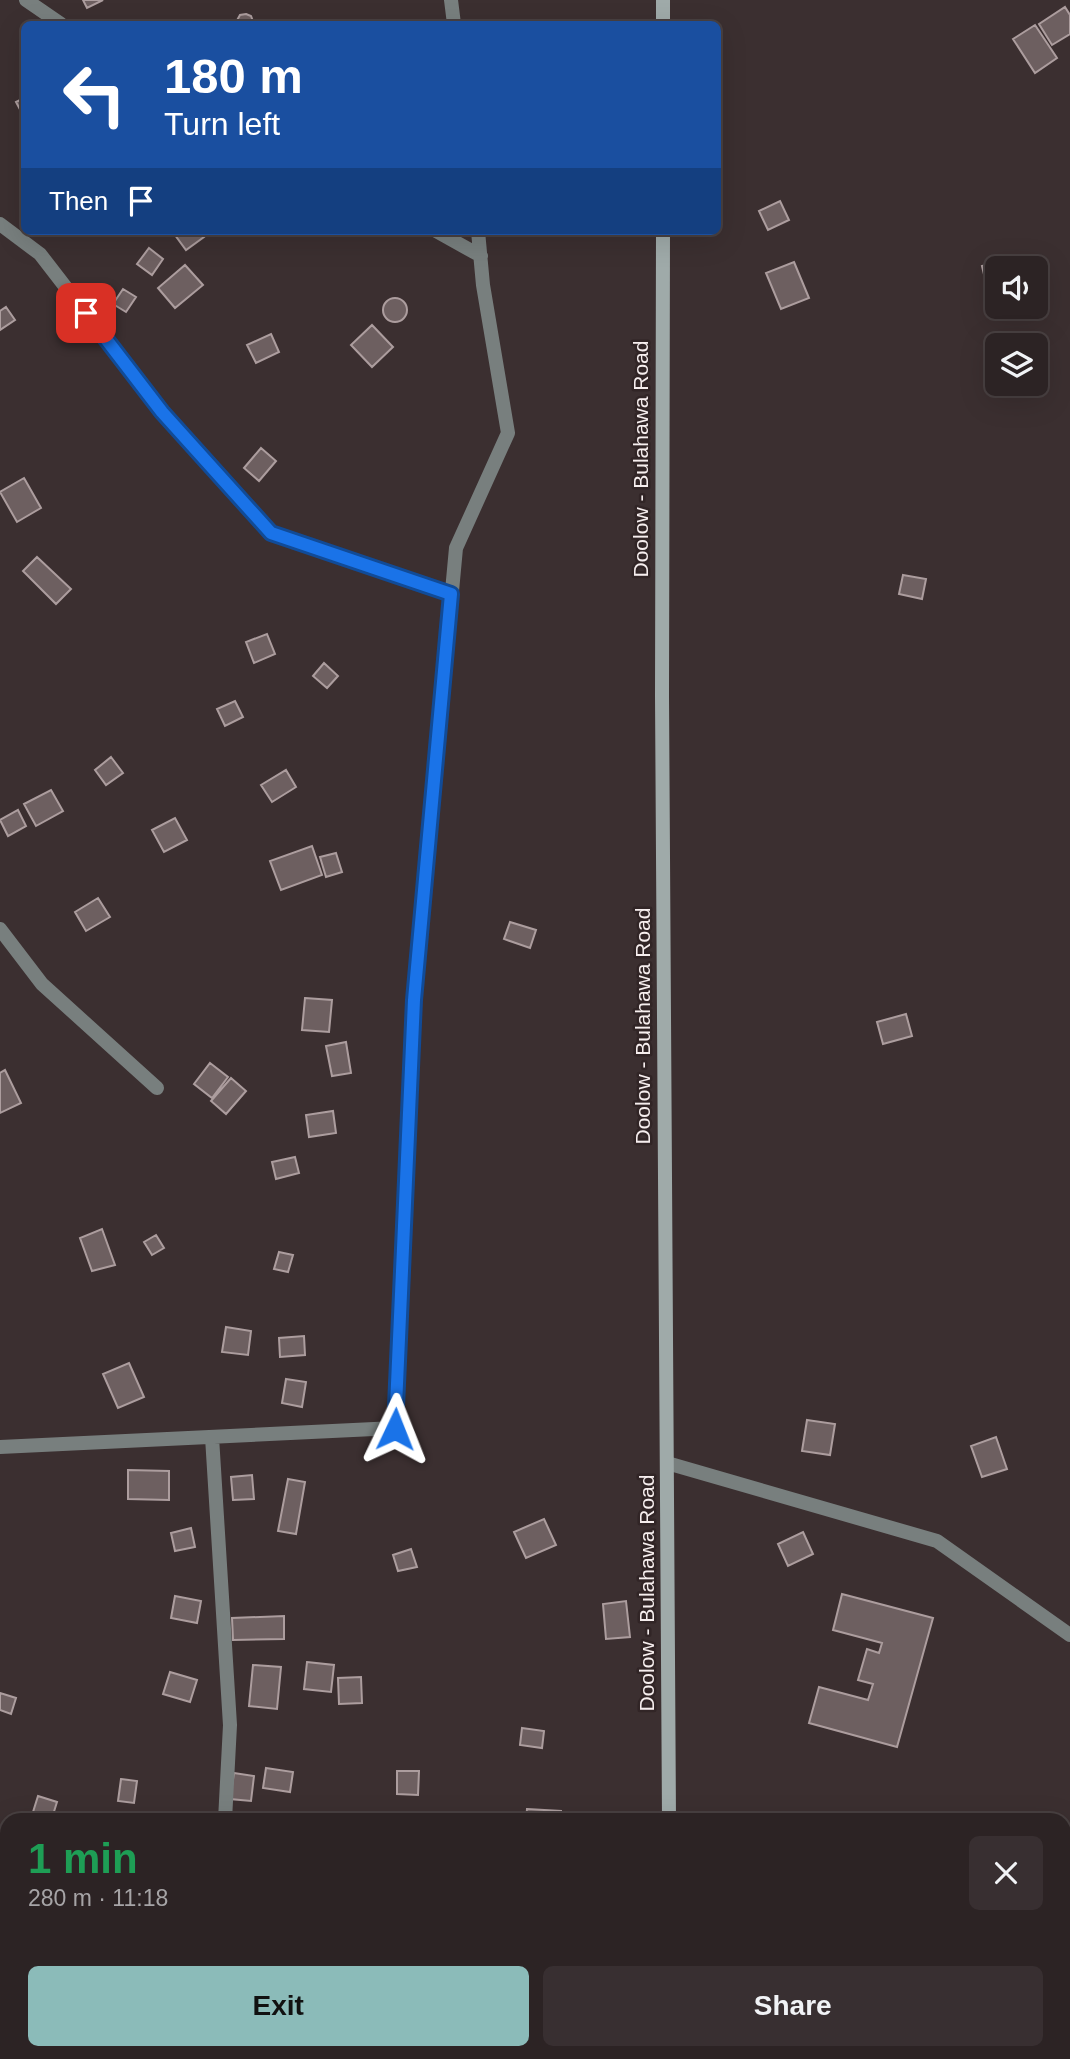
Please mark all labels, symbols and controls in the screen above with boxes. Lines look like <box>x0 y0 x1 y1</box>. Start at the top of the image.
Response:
icon: left <box>49 49 140 140</box>
text: 180 m <box>164 49 303 103</box>
text: Turn left <box>164 106 280 142</box>
icon: arrive <box>122 182 160 220</box>
text: Then <box>49 186 108 216</box>
map controls <box>985 256 1048 396</box>
button: sound <box>985 256 1048 319</box>
pin <box>56 283 116 343</box>
icon: arrive <box>67 294 105 332</box>
button: layers <box>985 333 1048 396</box>
street label: Doolow - Bulahawa Road <box>629 341 652 577</box>
street label: Doolow - Bulahawa Road <box>631 908 654 1144</box>
position arrow <box>358 1392 432 1466</box>
street label: Doolow - Bulahawa Road <box>635 1475 658 1711</box>
text: 1 min <box>28 1835 138 1882</box>
button: close <box>969 1836 1043 1910</box>
text: 280 m · 11:18 <box>28 1885 168 1911</box>
button: Exit <box>28 1966 529 2046</box>
button: Share <box>543 1966 1043 2046</box>

